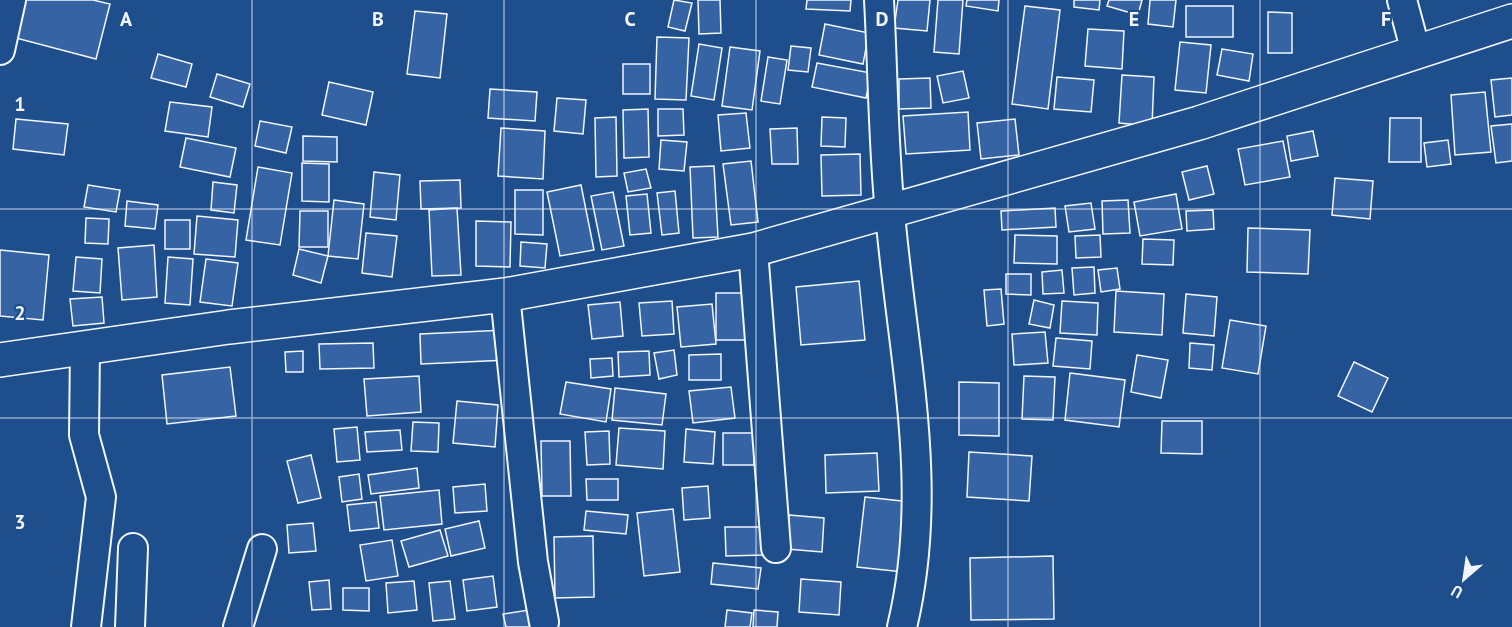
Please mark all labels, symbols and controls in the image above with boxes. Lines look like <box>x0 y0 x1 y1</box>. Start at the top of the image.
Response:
text: A <box>120 6 133 32</box>
text: B <box>372 6 384 32</box>
text: C <box>624 6 636 32</box>
text: D <box>876 6 889 32</box>
text: E <box>1129 6 1139 32</box>
text: F <box>1381 6 1391 32</box>
text: 1 <box>14 91 26 117</box>
text: 2 <box>14 300 26 326</box>
text: 3 <box>14 509 26 535</box>
north arrow <box>1434 549 1494 609</box>
text: U <box>1447 581 1466 603</box>

